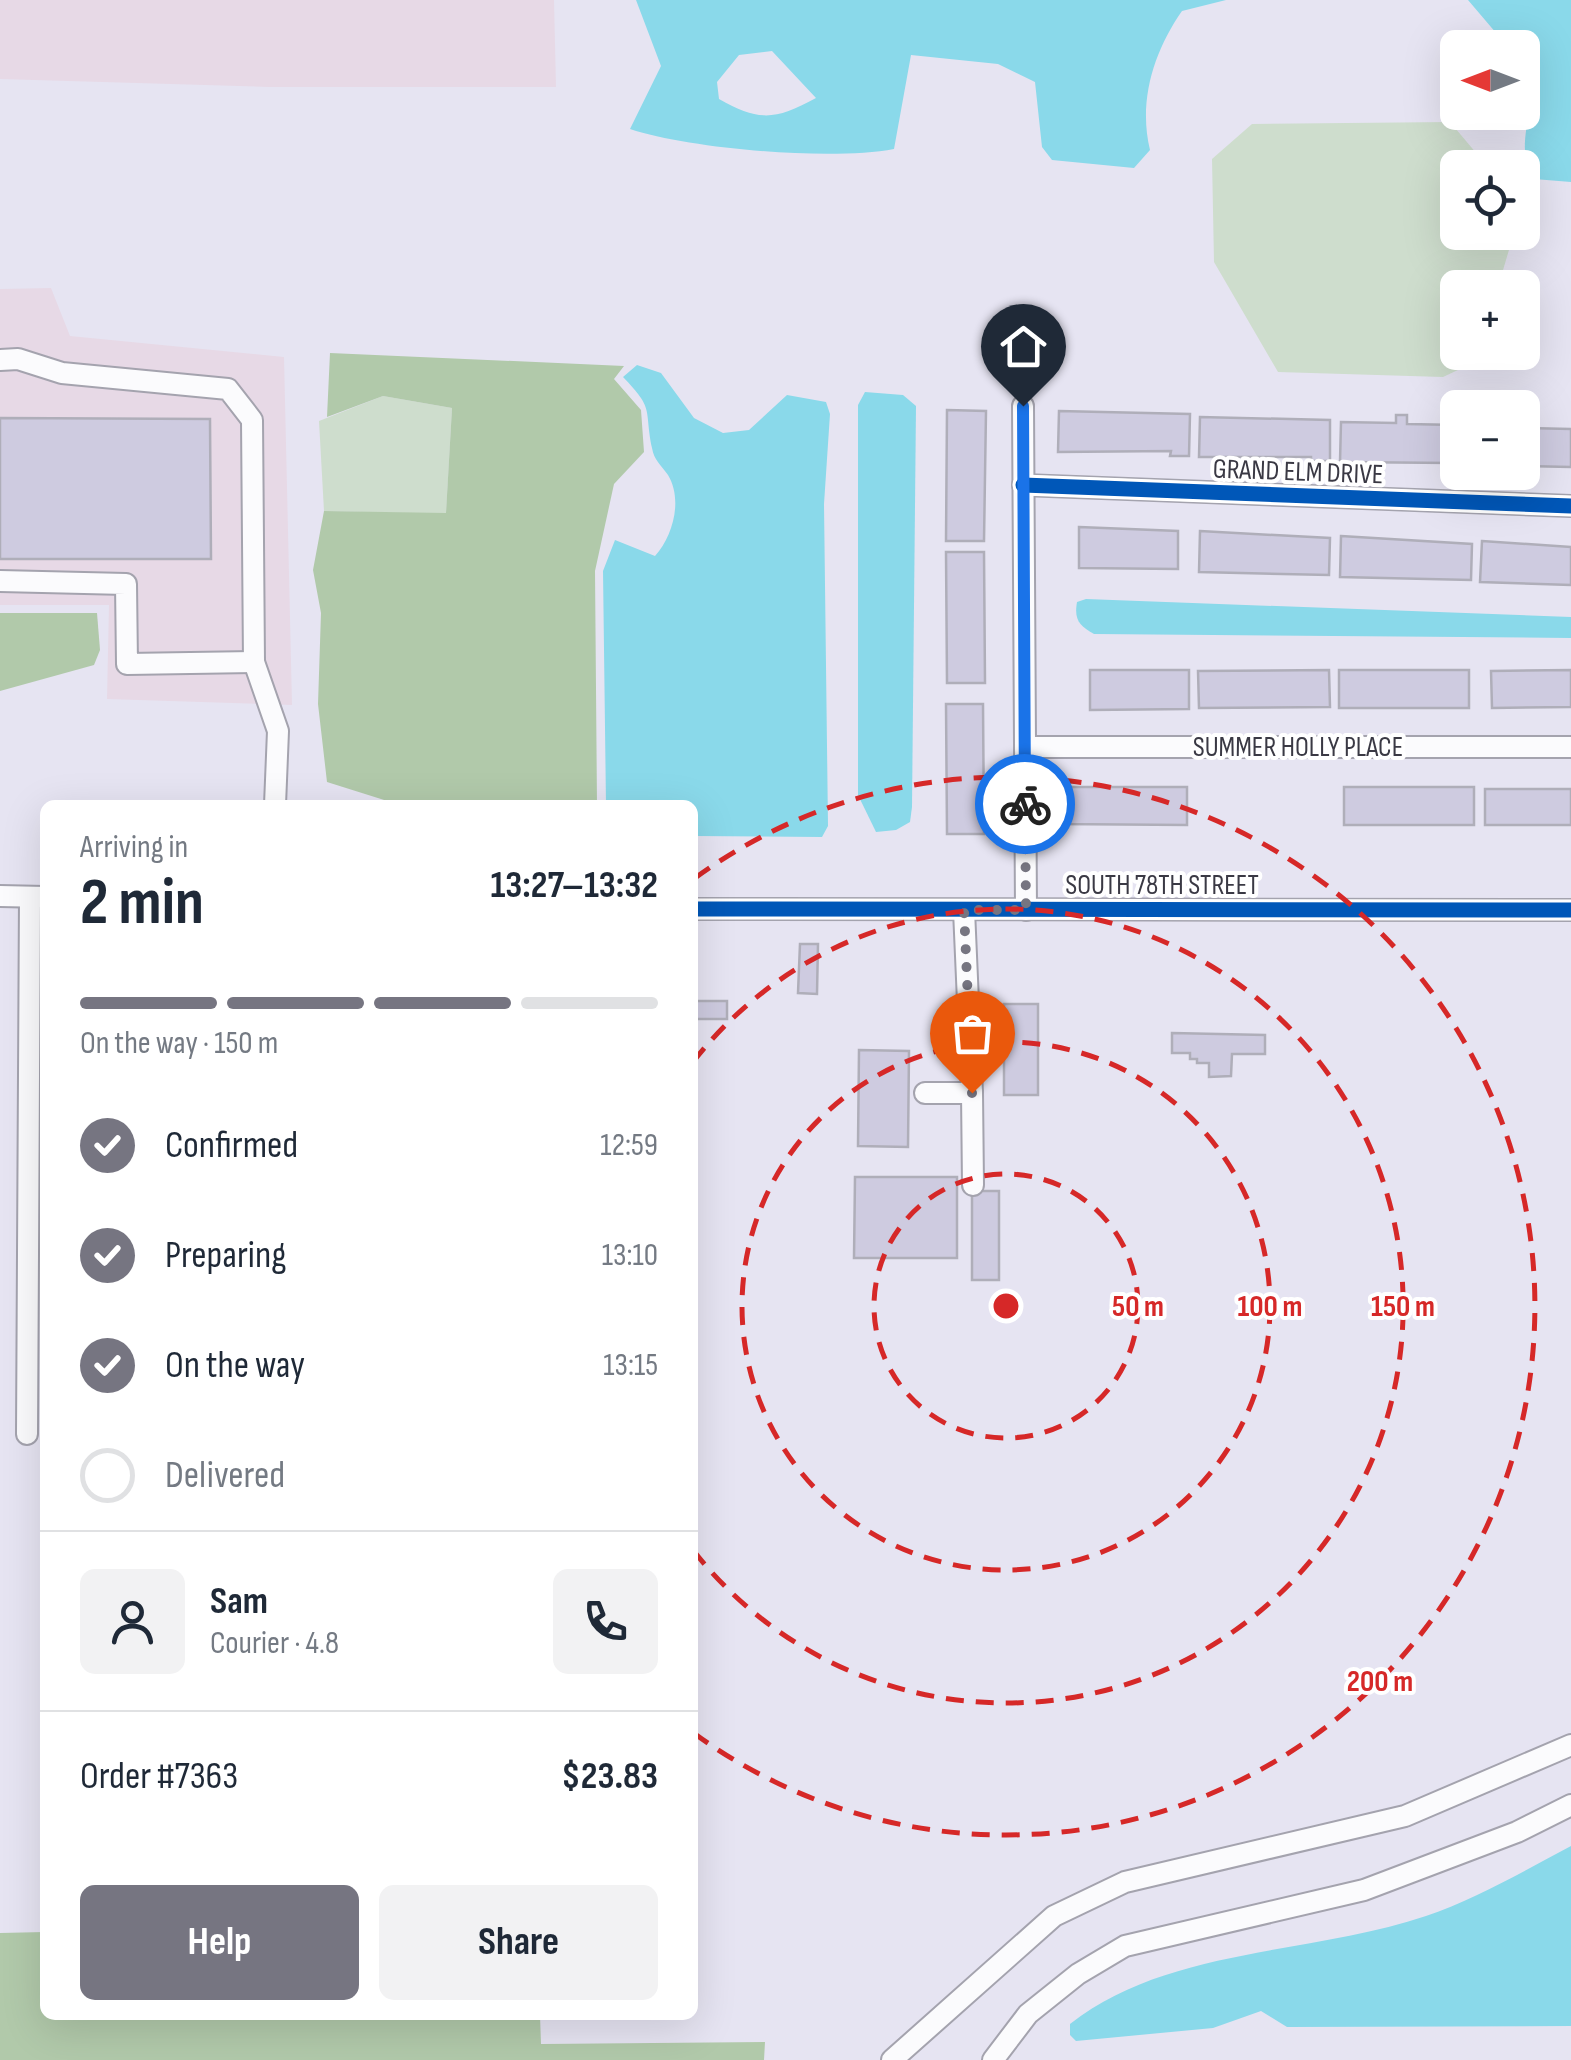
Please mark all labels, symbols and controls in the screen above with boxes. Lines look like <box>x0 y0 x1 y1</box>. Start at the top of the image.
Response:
north arrow <box>1440 30 1540 130</box>
map controls <box>1440 30 1540 490</box>
button: locate <box>1440 150 1540 250</box>
button: + <box>1440 270 1540 370</box>
pin <box>981 304 1066 407</box>
icon: home <box>996 319 1051 374</box>
button: − <box>1440 390 1540 490</box>
street label: GRAND ELM DRIVE <box>1212 453 1384 491</box>
street label: SUMMER HOLLY PLACE <box>1193 731 1403 764</box>
courier <box>975 754 1075 854</box>
icon: bike <box>998 777 1053 832</box>
text: Arriving in <box>80 828 188 867</box>
text: 13:27–13:32 <box>490 863 658 908</box>
text: 2 min <box>80 865 204 943</box>
street label: SOUTH 78TH STREET <box>1065 869 1259 902</box>
pin <box>930 991 1015 1094</box>
icon: bag <box>945 1006 1000 1061</box>
text: On the way · 150 m <box>80 1024 278 1063</box>
icon: check <box>80 1118 135 1173</box>
text: Confirmed <box>165 1123 298 1168</box>
text: 12:59 <box>600 1126 658 1165</box>
icon: check <box>80 1228 135 1283</box>
text: Preparing <box>165 1233 286 1278</box>
text: 13:10 <box>602 1236 658 1275</box>
centre of rings <box>988 1288 1024 1324</box>
text: 50 m <box>1112 1289 1164 1325</box>
text: 100 m <box>1238 1289 1302 1325</box>
text: 150 m <box>1371 1289 1435 1325</box>
icon: check <box>80 1338 135 1393</box>
text: On the way <box>165 1343 305 1388</box>
text: 13:15 <box>603 1346 658 1385</box>
text: Delivered <box>165 1453 285 1498</box>
button: person <box>80 1569 185 1674</box>
button: phone <box>553 1569 658 1674</box>
text: Sam <box>210 1579 268 1624</box>
text: Courier · 4.8 <box>210 1624 339 1663</box>
text: 200 m <box>1347 1664 1413 1700</box>
text: Order #7363 <box>80 1754 238 1799</box>
text: $23.83 <box>561 1754 658 1799</box>
button: Help <box>80 1885 359 2000</box>
button: Share <box>379 1885 658 2000</box>

